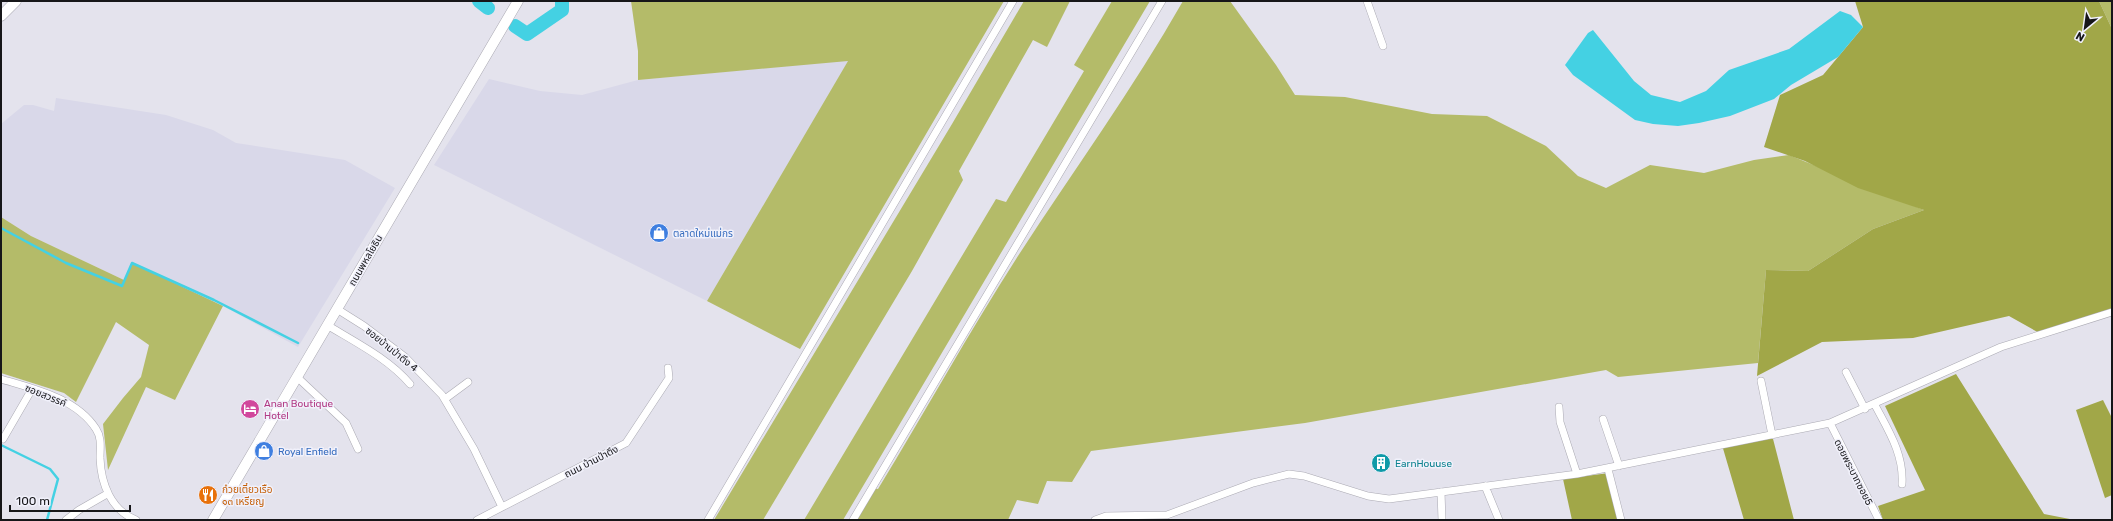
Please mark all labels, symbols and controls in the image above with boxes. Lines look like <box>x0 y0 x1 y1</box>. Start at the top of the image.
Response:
north arrow <box>2065 8 2105 48</box>
text: N <box>2074 29 2087 44</box>
shop icon: ตลาดใหม่แม่กร <box>648 222 670 244</box>
place label: ตลาดใหม่แม่กร <box>673 227 733 240</box>
street label: ถนนพหลโยธิน <box>346 233 385 288</box>
street label: ซอยบ้านป่าตึง 4 <box>363 325 420 375</box>
street label: ซอยสวรรค์ <box>23 382 68 410</box>
hotel icon: Anan Boutique Hotel <box>239 398 261 420</box>
place label: Anan Boutique Hotel <box>264 398 334 422</box>
street label: ดอยพระบาทซอย5 <box>1831 437 1875 507</box>
shop icon: Royal Enfield <box>253 440 275 462</box>
street label: ถนน บ้านป่าตึง <box>563 443 620 481</box>
place label: Royal Enfield <box>278 446 337 458</box>
building icon: EarnHouuse <box>1370 452 1392 474</box>
place label: EarnHouuse <box>1395 458 1452 470</box>
place label: ก๋วยเตี๋ยวเรือ ๑๓ เหรียญ <box>222 482 273 508</box>
restaurant icon: ก๋วยเตี๋ยวเรือ ๑๓ เหรียญ <box>197 484 219 506</box>
scale bar <box>10 487 130 513</box>
text: 100 m <box>16 494 50 508</box>

